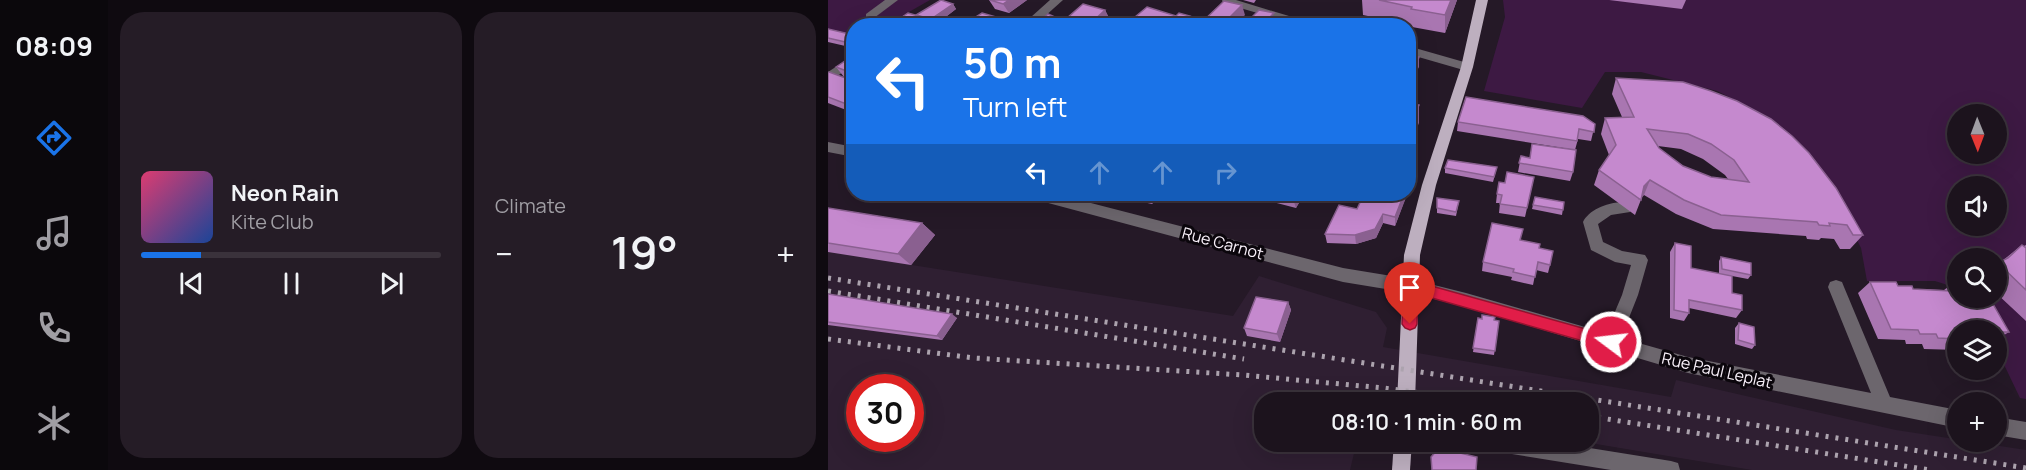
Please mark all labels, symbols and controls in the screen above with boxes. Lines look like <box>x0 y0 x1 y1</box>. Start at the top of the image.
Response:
text: 08:09 <box>15 27 93 64</box>
text: 50 m <box>963 33 1061 91</box>
icon: left <box>864 42 942 120</box>
text: Turn left <box>963 88 1067 125</box>
north arrow <box>1947 104 2007 164</box>
map controls <box>1947 104 2007 452</box>
icon: directions <box>33 117 75 159</box>
icon: left <box>1020 156 1053 189</box>
icon: ahead <box>1083 156 1116 189</box>
icon: ahead <box>1146 156 1179 189</box>
icon: right <box>1209 156 1242 189</box>
button: sound <box>1947 176 2007 236</box>
text: Neon Rain <box>231 178 339 208</box>
text: Climate <box>495 192 566 219</box>
text: Kite Club <box>231 208 314 235</box>
icon: music <box>33 212 75 254</box>
text: 19° <box>611 221 678 283</box>
street label: Rue Carnot <box>1180 222 1266 264</box>
text: − <box>495 231 513 276</box>
text: + <box>776 231 795 276</box>
button: search <box>1947 248 2007 308</box>
pin <box>1384 262 1435 324</box>
icon: previous <box>175 267 208 300</box>
icon: pause <box>275 267 308 300</box>
icon: next <box>375 267 408 300</box>
icon: arrive <box>1393 271 1426 304</box>
icon: phone <box>33 307 75 349</box>
position arrow <box>1579 310 1643 374</box>
button: layers <box>1947 320 2007 380</box>
street label: Rue Paul Leplat <box>1660 347 1774 393</box>
speed limit sign: 30 <box>846 374 924 452</box>
button: + <box>1947 392 2007 452</box>
icon: climate <box>33 402 75 444</box>
text: 08:10 · 1 min · 60 m <box>1331 407 1522 437</box>

